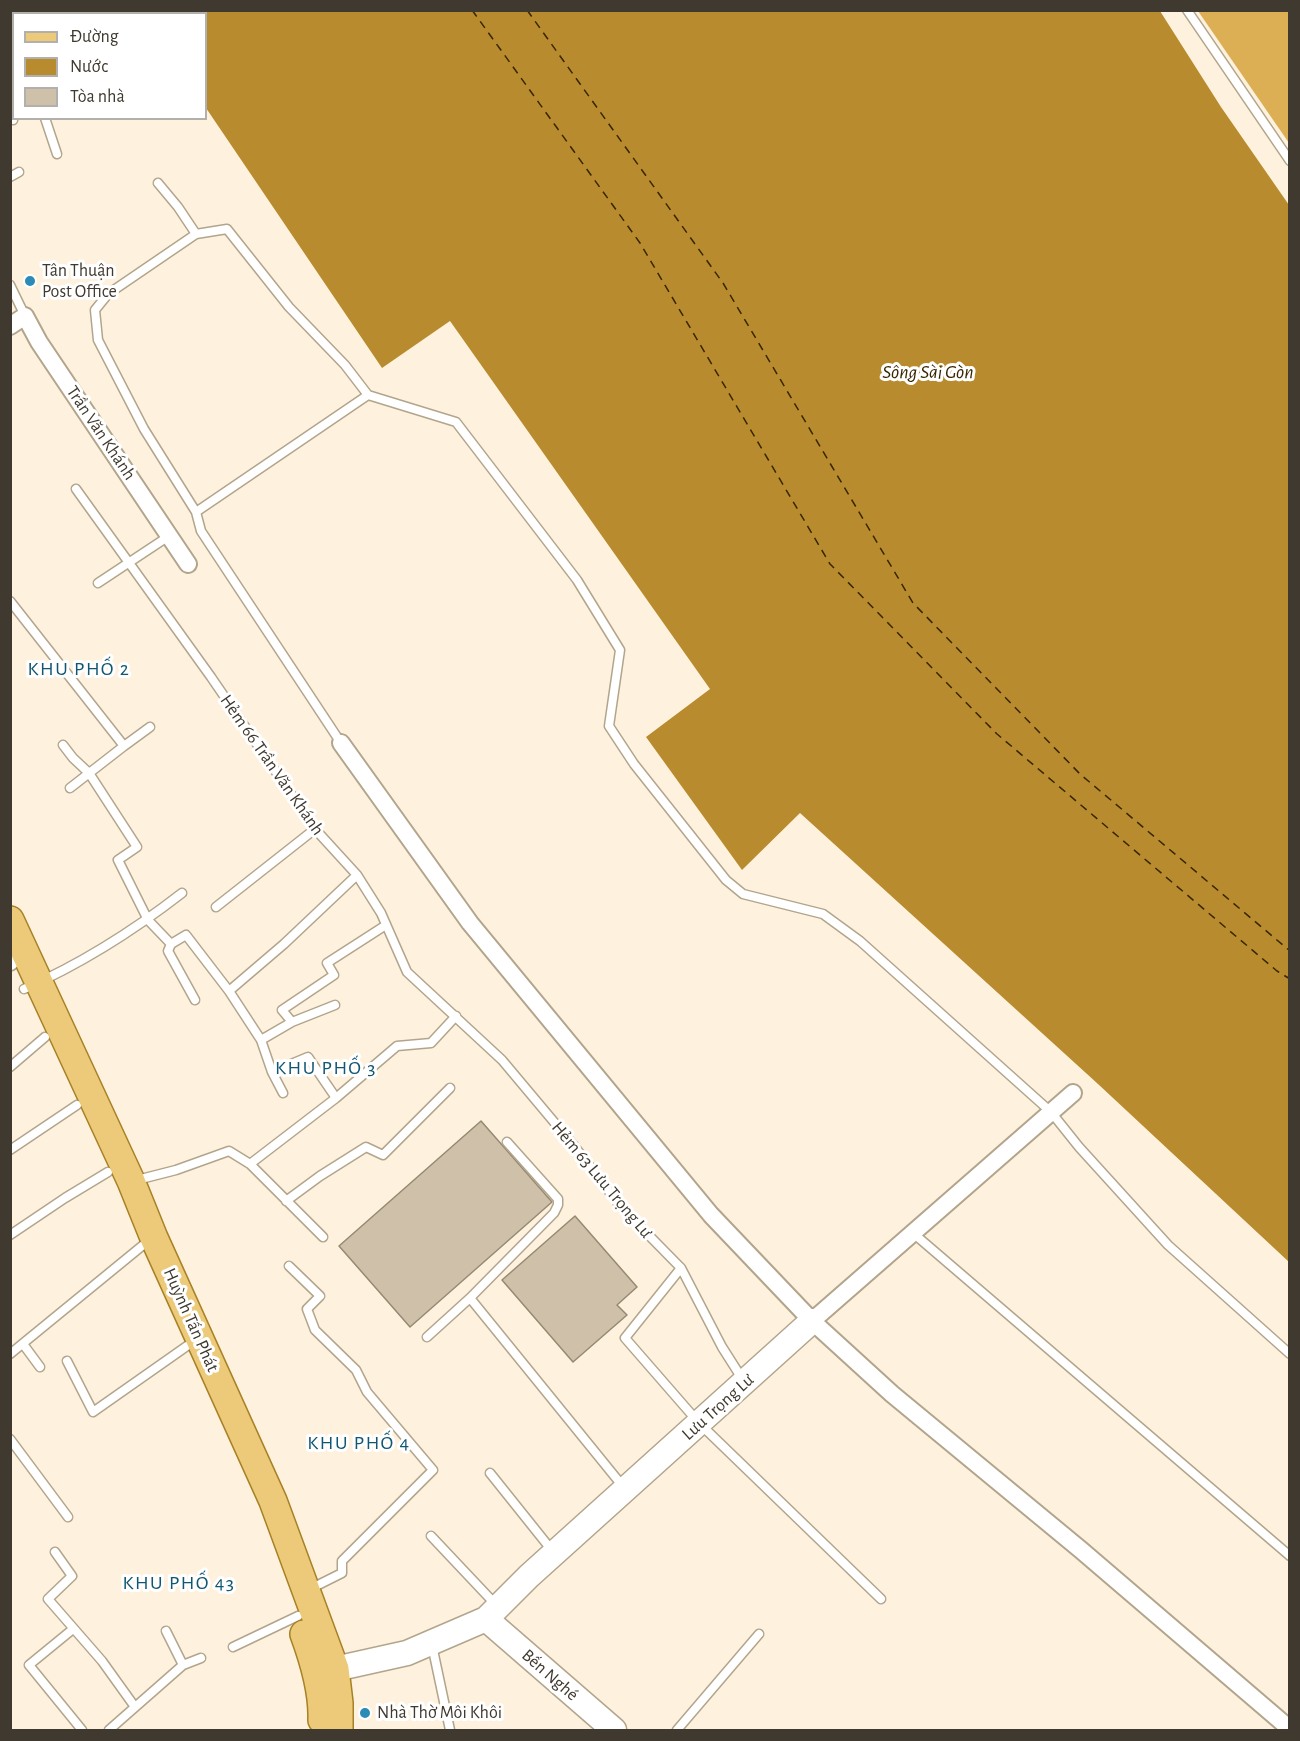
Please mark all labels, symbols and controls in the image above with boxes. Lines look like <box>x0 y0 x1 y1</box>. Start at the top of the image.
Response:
legend <box>12 12 207 120</box>
text: Đường <box>70 28 119 46</box>
text: Nước <box>70 58 108 76</box>
text: Tòa nhà <box>70 88 125 106</box>
place label: Tân Thuận Post Office <box>42 260 117 302</box>
marker: Tân Thuận Post Office <box>23 274 37 288</box>
water label: Sông Sài Gòn <box>882 360 974 384</box>
street label: Trần Văn Khánh <box>61 382 141 484</box>
district label: KHU PHỐ 2 <box>28 657 130 681</box>
street label: Hẻm 66 Trần Văn Khánh <box>215 691 329 839</box>
district label: KHU PHỐ 3 <box>275 1056 377 1080</box>
street label: Hẻm 63 Lưu Trọng Lư <box>547 1117 657 1243</box>
street label: Huỳnh Tấn Phát <box>158 1265 224 1375</box>
street label: Lưu Trọng Lư <box>678 1369 758 1445</box>
district label: KHU PHỐ 4 <box>307 1431 411 1455</box>
district label: KHU PHỐ 43 <box>122 1571 236 1595</box>
street label: Bến Nghé <box>517 1644 583 1706</box>
place label: Nhà Thờ Môi Khôi <box>377 1702 502 1724</box>
marker: Nhà Thờ Môi Khôi <box>358 1706 372 1720</box>

